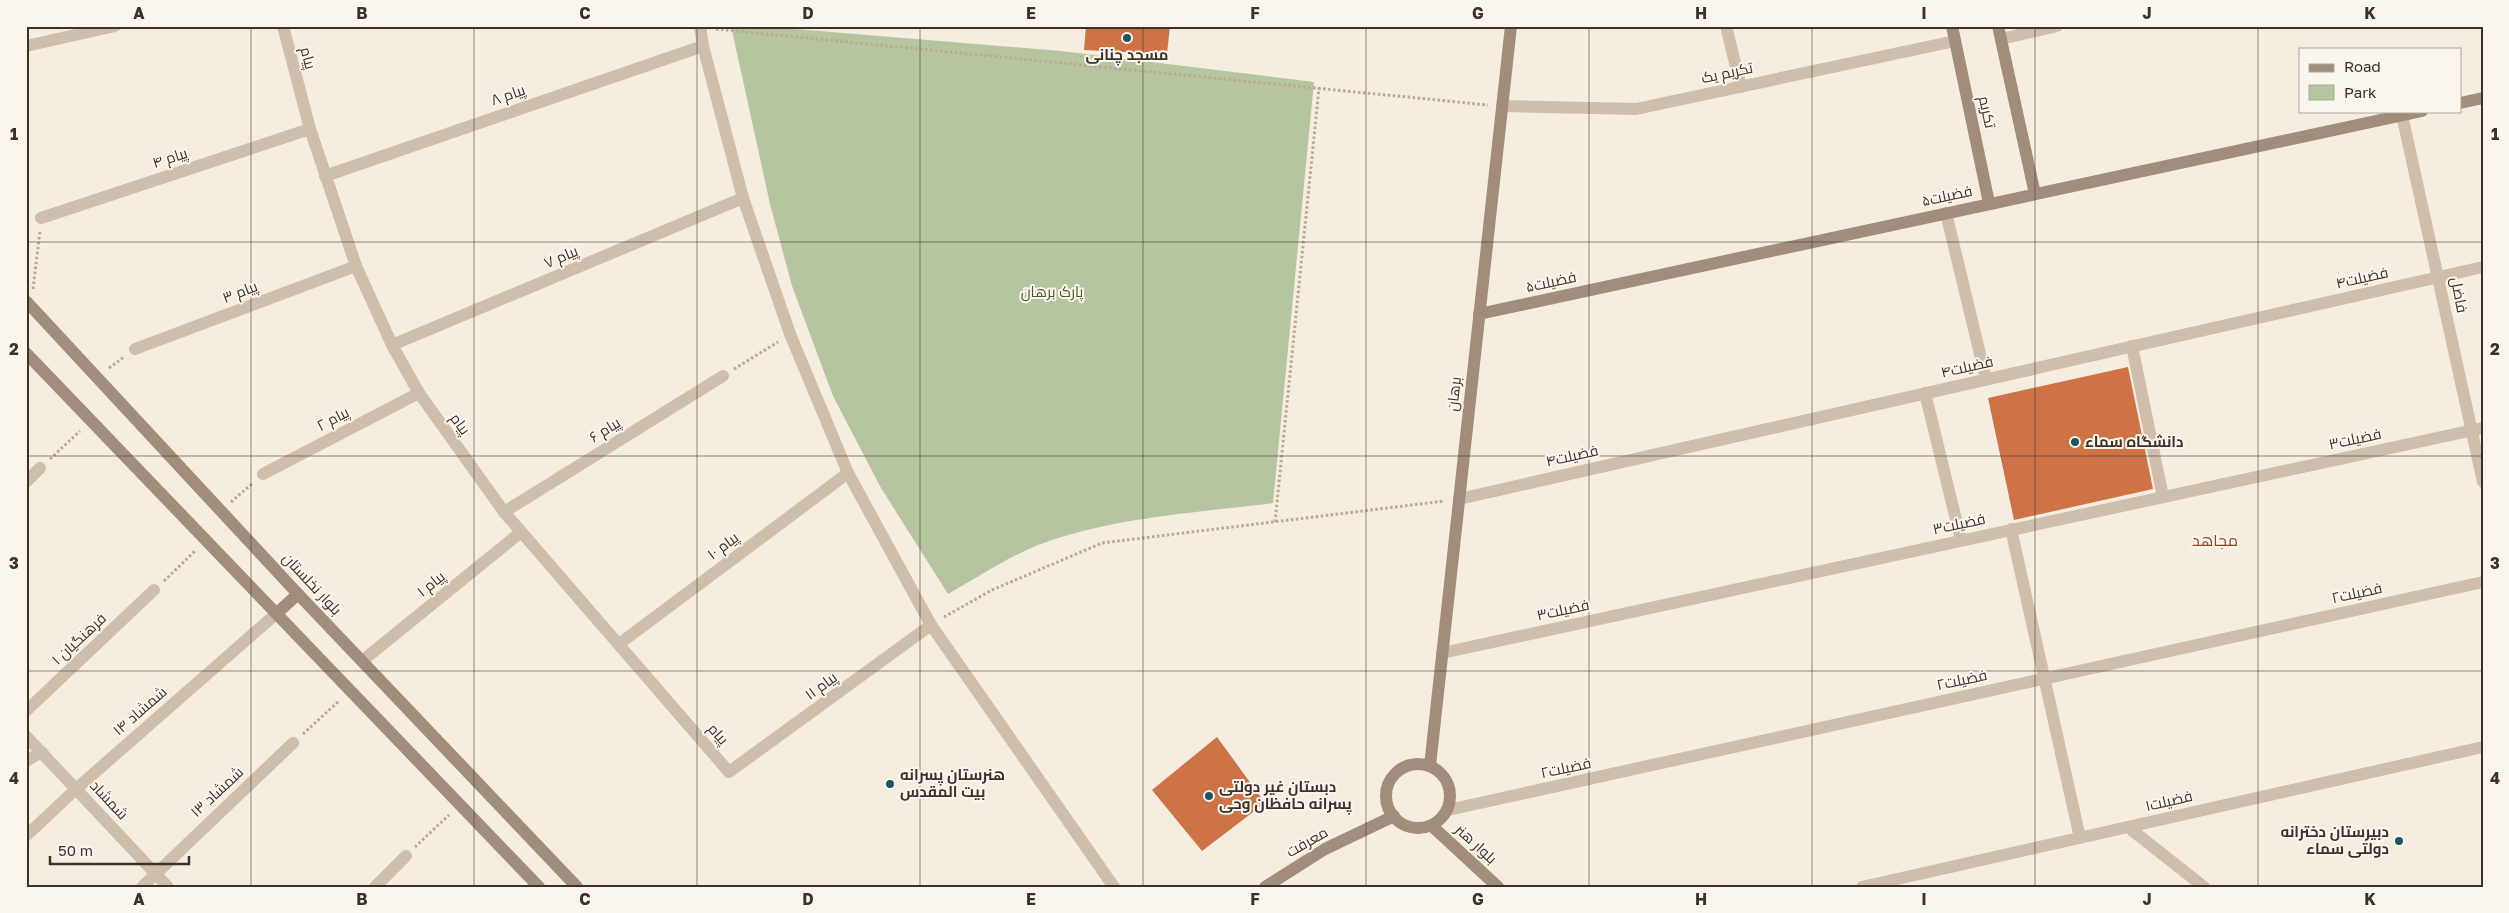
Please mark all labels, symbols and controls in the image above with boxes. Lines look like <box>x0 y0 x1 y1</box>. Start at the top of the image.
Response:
text: A <box>133 3 145 23</box>
text: B <box>356 3 368 23</box>
text: C <box>579 3 591 23</box>
text: D <box>802 3 814 23</box>
text: E <box>1026 3 1036 23</box>
text: F <box>1250 3 1260 23</box>
text: G <box>1472 3 1484 23</box>
text: H <box>1695 3 1707 23</box>
text: I <box>1921 3 1927 23</box>
text: J <box>2142 3 2152 23</box>
text: K <box>2364 3 2376 23</box>
marker: مسجد چنانی <box>1121 32 1133 44</box>
street label: پیام <box>295 45 321 71</box>
place label: مسجد چنانی <box>1085 45 1169 66</box>
legend <box>2299 48 2462 112</box>
text: Road <box>2344 57 2381 75</box>
street label: تکریم یک <box>1699 58 1755 88</box>
street label: پیام ۸ <box>488 80 528 110</box>
text: Park <box>2344 83 2377 101</box>
street label: تکریم <box>1974 94 2000 130</box>
text: 1 <box>10 124 18 144</box>
text: 1 <box>2491 124 2499 144</box>
street label: پیام ۴ <box>150 143 190 173</box>
street label: فضیلت۵ <box>1920 181 1974 209</box>
street label: پیام ۷ <box>541 241 581 273</box>
street label: فضیلت۴ <box>2334 262 2390 292</box>
street label: فضیلت۵ <box>1524 267 1578 295</box>
street label: فاضل <box>2446 275 2472 315</box>
street label: پیام ۳ <box>220 276 260 308</box>
park label: پارک برهان <box>1021 282 1083 302</box>
text: 2 <box>9 339 19 359</box>
text: 2 <box>2490 339 2500 359</box>
street label: فضیلت۴ <box>1939 351 1995 381</box>
street label: برهان <box>1442 376 1466 412</box>
street label: پیام ۲ <box>313 402 353 436</box>
street label: پیام <box>445 409 475 439</box>
street label: پیام ۶ <box>586 413 624 447</box>
street label: فضیلت۳ <box>2327 424 2383 452</box>
place label: دانشگاه سماء <box>2085 432 2183 450</box>
marker: دانشگاه سماء <box>2069 436 2081 448</box>
street label: فضیلت۴ <box>1544 440 1600 470</box>
street label: فضیلت۳ <box>1931 509 1987 537</box>
street label: پیام ۱۰ <box>703 528 743 564</box>
district label: مجاهد <box>2192 530 2238 550</box>
street label: بلوار نخلستان <box>278 549 346 619</box>
text: 3 <box>9 553 19 573</box>
text: 3 <box>2490 553 2500 573</box>
street label: پیام ۱ <box>413 567 449 601</box>
street label: فضیلت۲ <box>2330 578 2384 606</box>
street label: فضیلت۳ <box>1535 595 1591 623</box>
street label: فرهنگیان ۱ <box>47 609 111 669</box>
street label: فضیلت۲ <box>1935 665 1989 693</box>
street label: پیام ۱۱ <box>801 668 841 704</box>
street label: شمشاد ۱۴ <box>109 682 170 739</box>
street label: پیام <box>703 719 733 749</box>
street label: فضیلت۲ <box>1539 753 1593 781</box>
street label: شمشاد ۱۳ <box>186 762 246 820</box>
place label: هنرستان پسرانه بیت المقدس <box>900 765 1005 801</box>
text: 4 <box>9 768 19 788</box>
text: 4 <box>2490 768 2500 788</box>
street label: شمشاد <box>87 776 132 823</box>
place label: دبستان غیر دولتی پسرانه حافظان وحی <box>1219 777 1352 815</box>
marker: هنرستان پسرانه بیت المقدس <box>884 778 896 790</box>
street label: فضیلت۱ <box>2143 786 2194 814</box>
marker: دبستان غیر دولتی پسرانه حافظان وحی <box>1203 790 1215 802</box>
street label: بلوار هنر <box>1451 819 1501 868</box>
street label: معرفت <box>1283 822 1331 861</box>
place label: دبیرستان دخترانه دولتی سماء <box>2280 822 2389 858</box>
scale bar <box>50 833 189 865</box>
marker: دبیرستان دخترانه دولتی سماء <box>2393 835 2405 847</box>
text: 50 m <box>58 841 93 859</box>
text: A <box>133 889 145 909</box>
text: B <box>356 889 368 909</box>
text: C <box>579 889 591 909</box>
text: D <box>802 889 814 909</box>
text: E <box>1026 889 1036 909</box>
text: F <box>1250 889 1260 909</box>
text: G <box>1472 889 1484 909</box>
text: H <box>1695 889 1707 909</box>
text: I <box>1921 889 1927 909</box>
text: J <box>2142 889 2152 909</box>
text: K <box>2364 889 2376 909</box>

